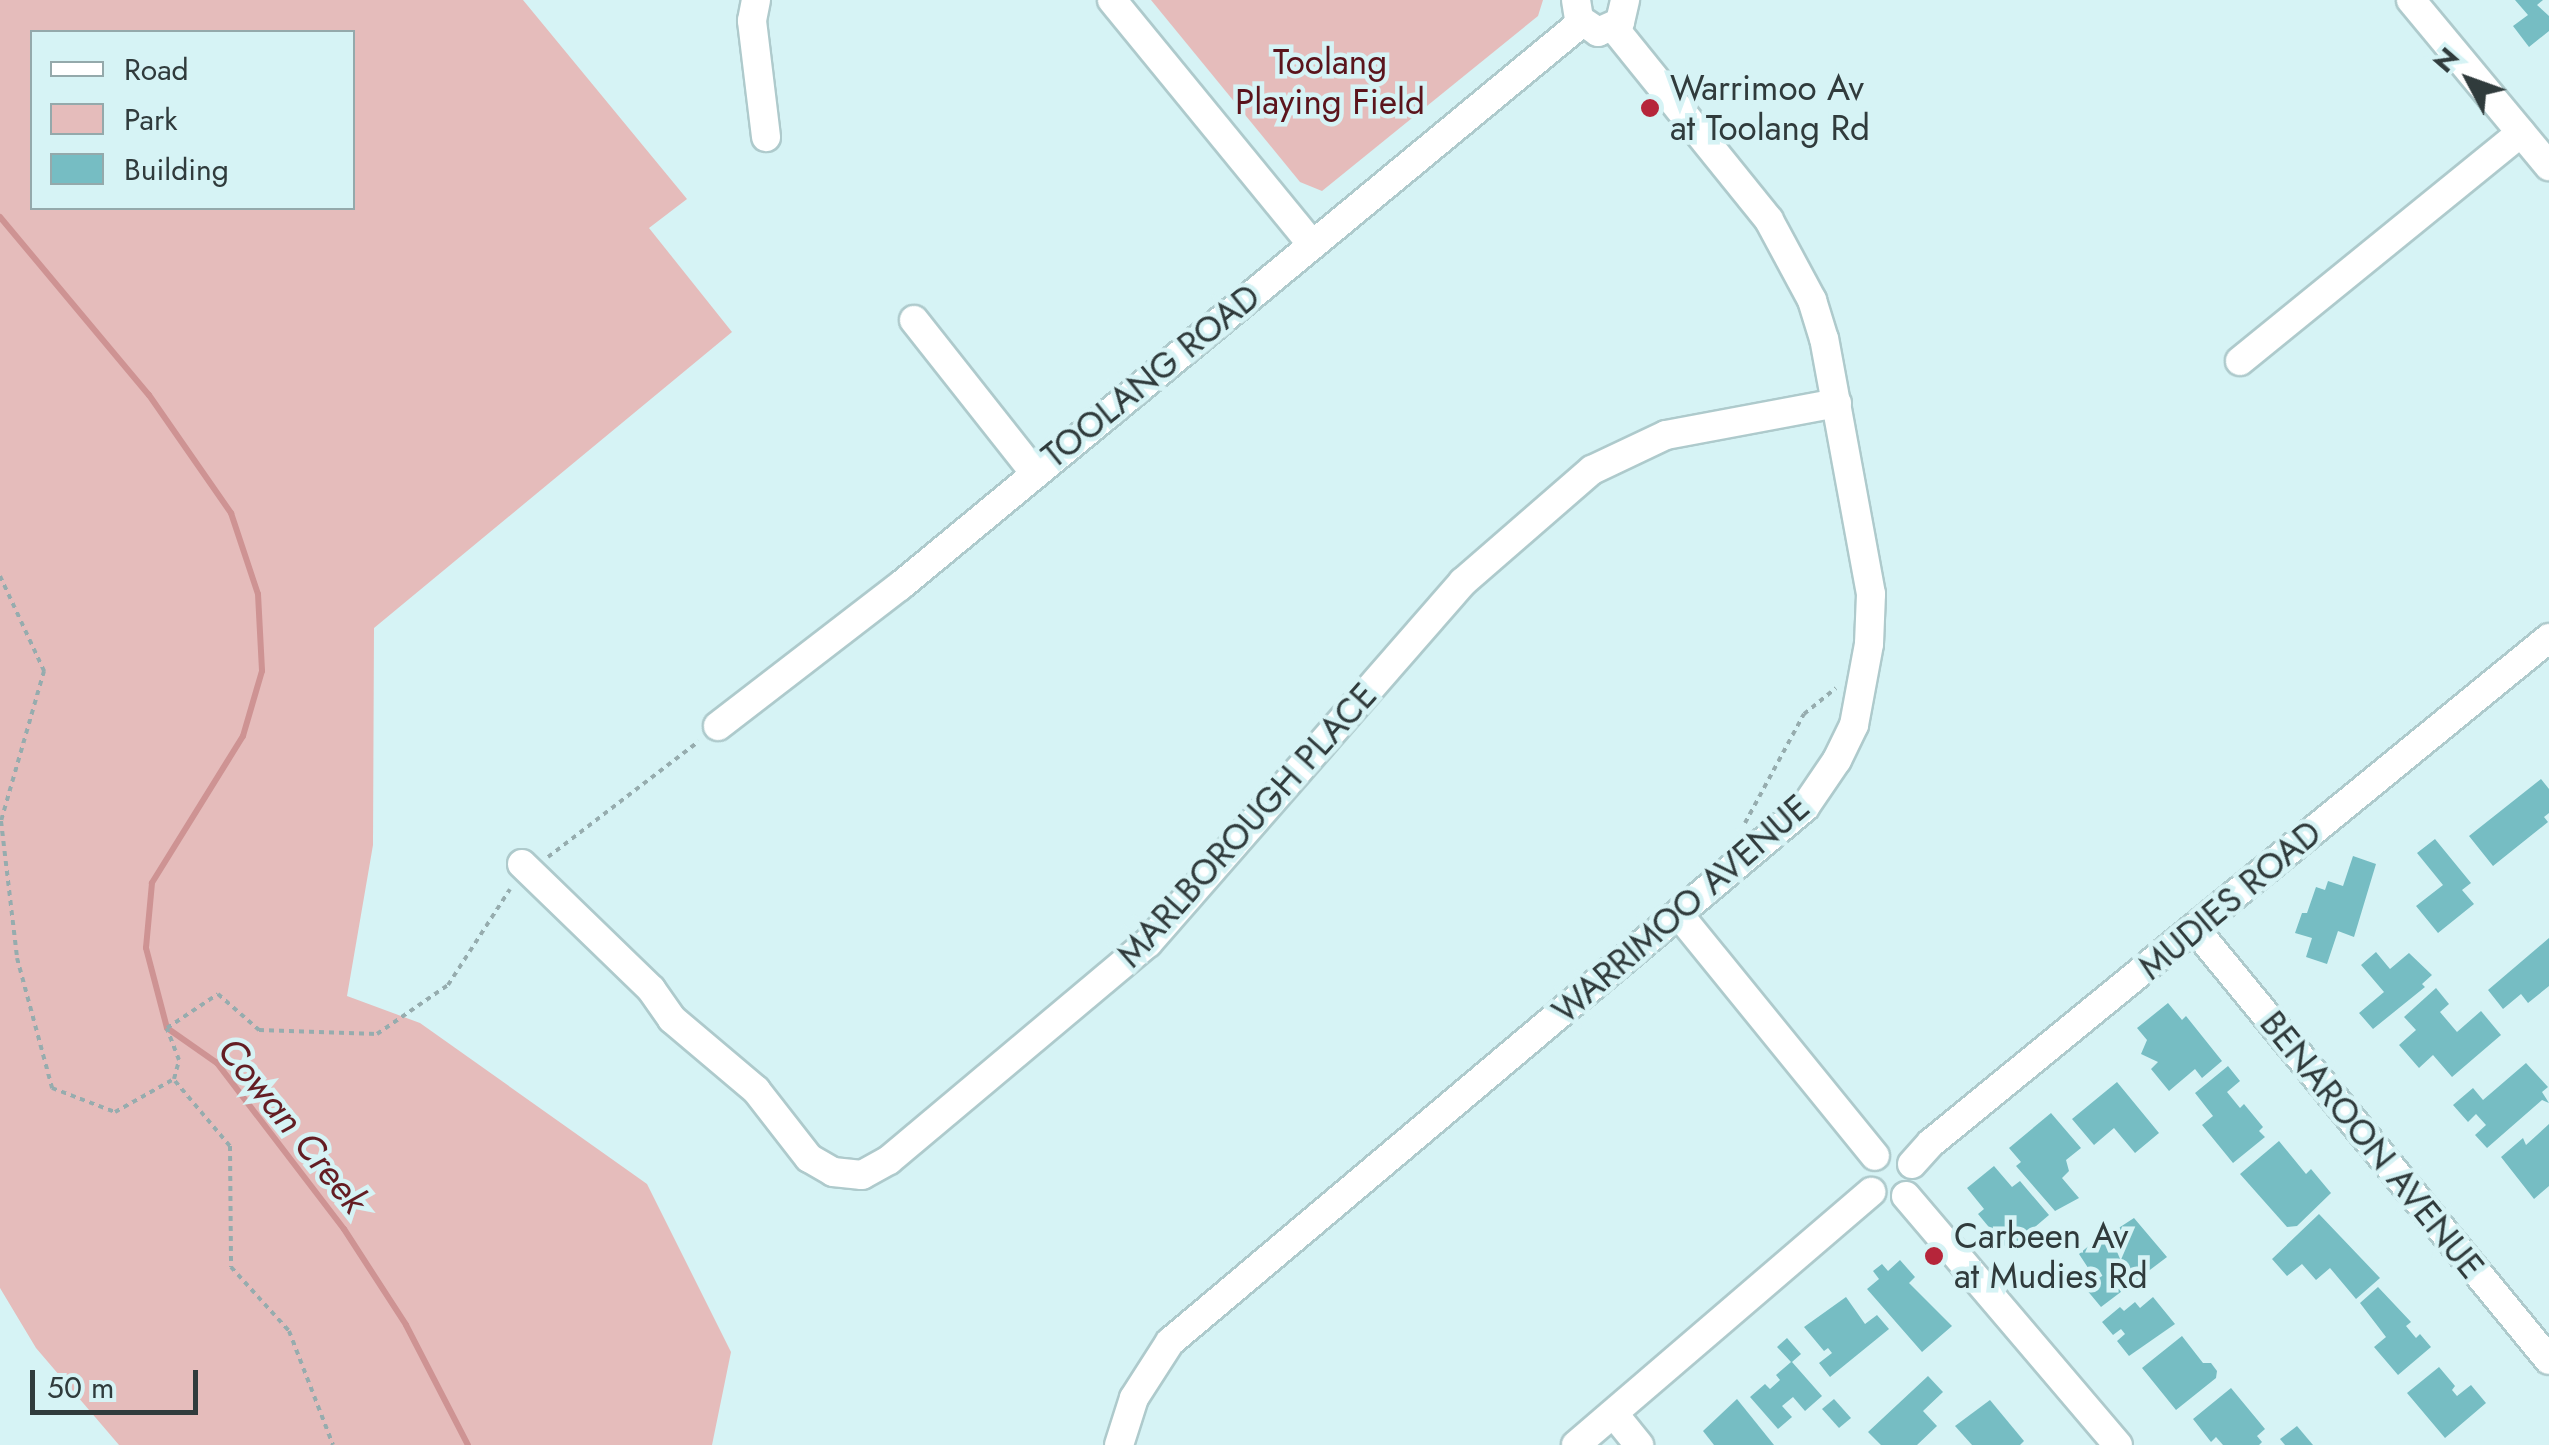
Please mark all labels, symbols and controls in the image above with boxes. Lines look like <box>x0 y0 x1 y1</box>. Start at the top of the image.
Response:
legend <box>30 30 355 210</box>
north arrow <box>2419 30 2519 130</box>
text: N <box>2423 38 2469 82</box>
park label: Toolang Playing Field <box>1235 41 1425 123</box>
text: Road <box>124 48 189 91</box>
place label: Warrimoo Av at Toolang Rd <box>1670 67 1870 149</box>
marker: Warrimoo Av at Toolang Rd <box>1639 97 1661 119</box>
text: Park <box>124 98 177 141</box>
text: Building <box>124 148 229 191</box>
street label: TOOLANG ROAD <box>1034 275 1268 477</box>
street label: MARLBOROUGH PLACE <box>1109 675 1385 975</box>
street label: WARRIMOO AVENUE <box>1544 786 1818 1032</box>
street label: MUDIES ROAD <box>2130 812 2330 988</box>
street label: BENAROON AVENUE <box>2251 1003 2493 1287</box>
water label: Cowan Creek <box>208 1028 378 1222</box>
place label: Carbeen Av at Mudies Rd <box>1954 1215 2148 1297</box>
marker: Carbeen Av at Mudies Rd <box>1923 1245 1945 1267</box>
scale bar <box>35 1350 202 1412</box>
text: 50 m <box>47 1366 114 1409</box>

